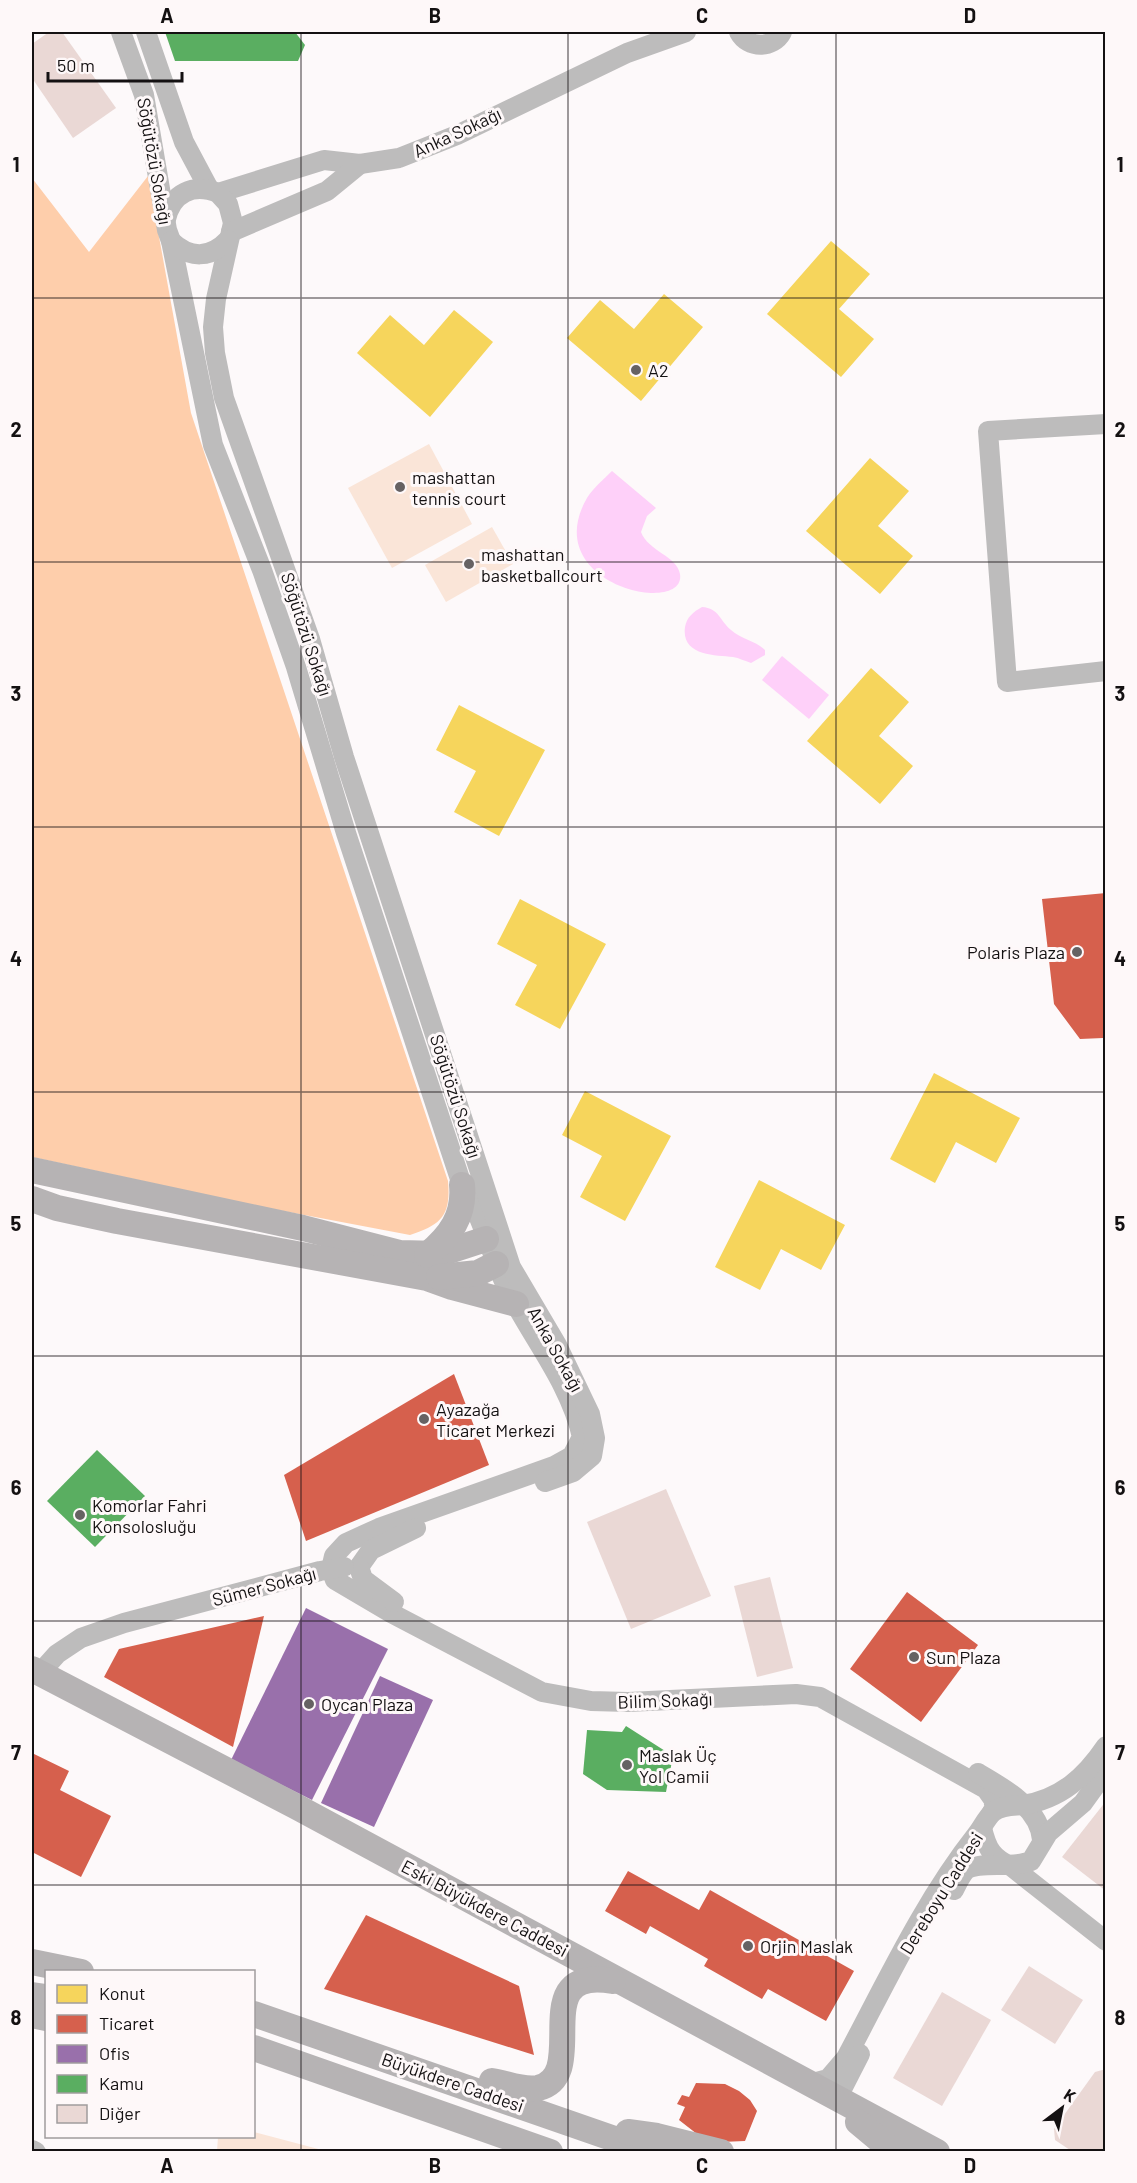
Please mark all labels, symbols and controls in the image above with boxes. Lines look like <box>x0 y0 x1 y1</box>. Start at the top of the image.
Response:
text: A <box>160 3 174 27</box>
text: B <box>429 3 441 27</box>
text: C <box>696 3 708 27</box>
text: D <box>964 3 976 27</box>
scale bar <box>48 45 182 83</box>
text: 50 m <box>57 54 95 76</box>
street label: Söğütözü Sokağı <box>133 96 177 226</box>
street label: Anka Sokağı <box>410 102 504 162</box>
text: 1 <box>12 152 20 176</box>
text: 1 <box>1116 152 1124 176</box>
place label: A2 <box>648 359 669 381</box>
marker: A2 <box>629 363 643 377</box>
text: 2 <box>10 417 22 441</box>
text: 2 <box>1114 417 1126 441</box>
place label: mashattan tennis court <box>412 466 506 509</box>
marker: mashattan tennis court <box>393 480 407 494</box>
place label: mashattan basketballcourt <box>481 543 603 586</box>
marker: mashattan basketballcourt <box>462 557 476 571</box>
street label: Söğütözü Sokağı <box>277 569 337 699</box>
text: 3 <box>11 681 21 705</box>
text: 3 <box>1115 681 1125 705</box>
place label: Polaris Plaza <box>967 941 1065 963</box>
marker: Polaris Plaza <box>1070 945 1084 959</box>
text: 4 <box>10 946 22 970</box>
text: 4 <box>1114 946 1126 970</box>
street label: Söğütözü Sokağı <box>426 1031 486 1161</box>
text: 5 <box>11 1211 22 1235</box>
text: 5 <box>1115 1211 1126 1235</box>
street label: Anka Sokağı <box>524 1303 588 1395</box>
place label: Ayazağa Ticaret Merkezi <box>436 1398 555 1441</box>
marker: Ayazağa Ticaret Merkezi <box>417 1412 431 1426</box>
text: 6 <box>11 1475 22 1499</box>
text: 6 <box>1115 1475 1126 1499</box>
place label: Komorlar Fahri Konsolosluğu <box>92 1494 207 1537</box>
marker: Komorlar Fahri Konsolosluğu <box>73 1508 87 1522</box>
street label: Sümer Sokağı <box>210 1562 318 1610</box>
place label: Sun Plaza <box>926 1646 1001 1668</box>
marker: Sun Plaza <box>907 1650 921 1664</box>
street label: Bilim Sokağı <box>617 1687 713 1713</box>
place label: Oycan Plaza <box>321 1693 413 1715</box>
marker: Oycan Plaza <box>302 1697 316 1711</box>
text: 7 <box>11 1740 21 1764</box>
text: 7 <box>1115 1740 1125 1764</box>
place label: Maslak Üç Yol Camii <box>639 1744 717 1787</box>
marker: Maslak Üç Yol Camii <box>620 1758 634 1772</box>
street label: Dereboyu Caddesi <box>895 1828 987 1958</box>
street label: Eski Büyükdere Caddesi <box>398 1855 572 1961</box>
place label: Orjin Maslak <box>760 1935 853 1957</box>
marker: Orjin Maslak <box>741 1939 755 1953</box>
legend <box>45 1970 255 2138</box>
text: Konut <box>99 1982 145 2004</box>
text: 8 <box>11 2005 22 2029</box>
text: 8 <box>1115 2005 1126 2029</box>
text: Ticaret <box>99 2012 155 2034</box>
text: Ofis <box>99 2042 130 2064</box>
street label: Büyükdere Caddesi <box>379 2047 527 2117</box>
text: Kamu <box>99 2072 144 2094</box>
north arrow <box>1032 2078 1092 2138</box>
text: K <box>1061 2084 1080 2106</box>
text: Diğer <box>99 2102 141 2124</box>
text: A <box>160 2153 174 2177</box>
text: B <box>429 2153 441 2177</box>
text: C <box>696 2153 708 2177</box>
text: D <box>964 2153 976 2177</box>

